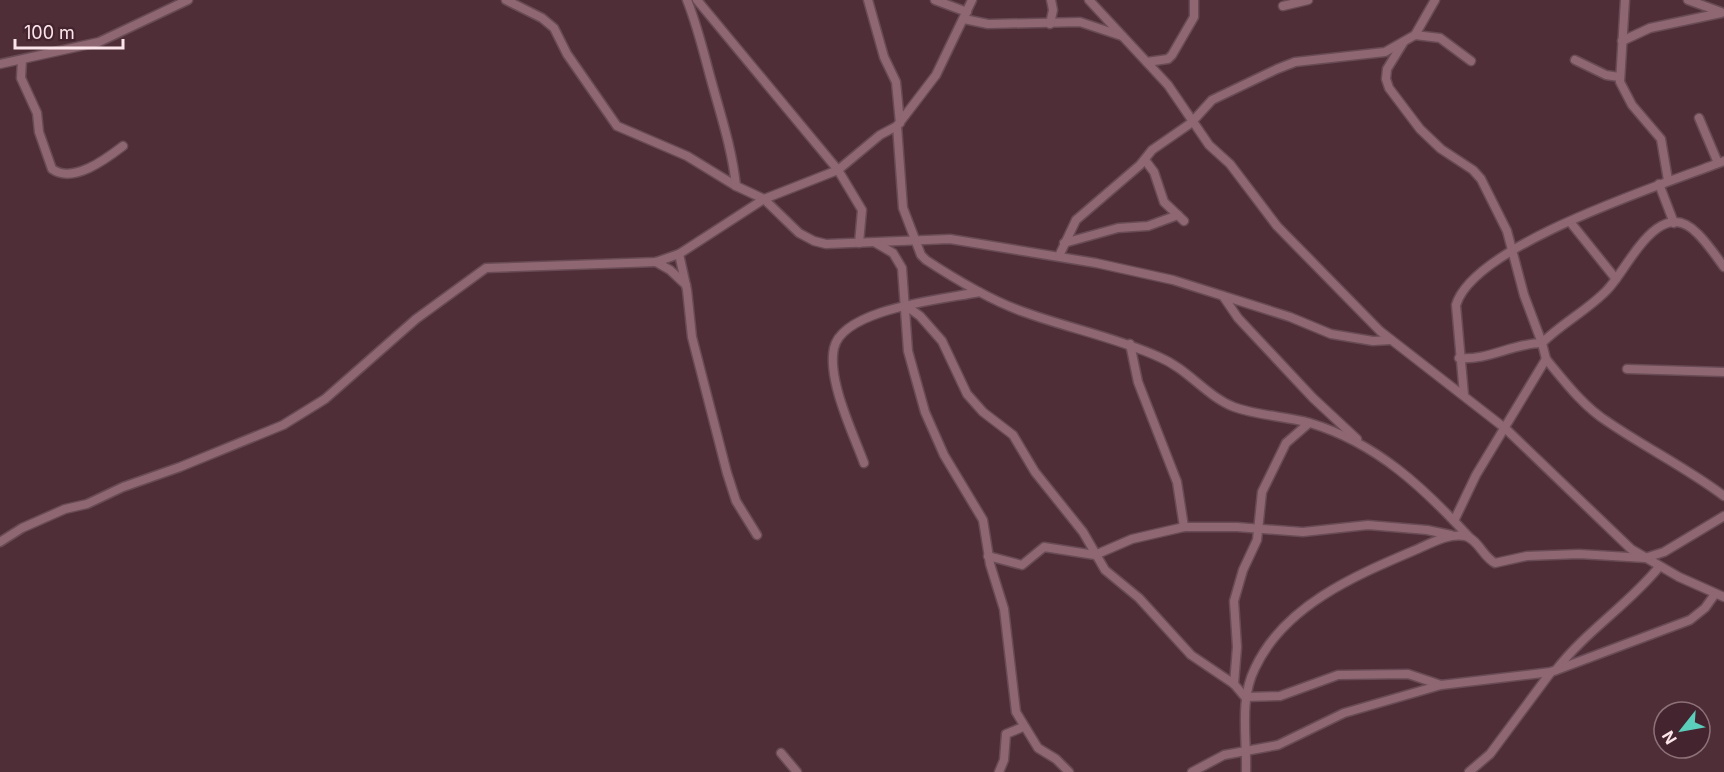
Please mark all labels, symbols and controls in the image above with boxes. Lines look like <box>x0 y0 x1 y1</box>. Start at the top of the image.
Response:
scale bar <box>15 12 123 50</box>
text: 100 m <box>24 22 75 43</box>
north arrow <box>1652 700 1712 760</box>
text: N <box>1657 727 1681 748</box>

